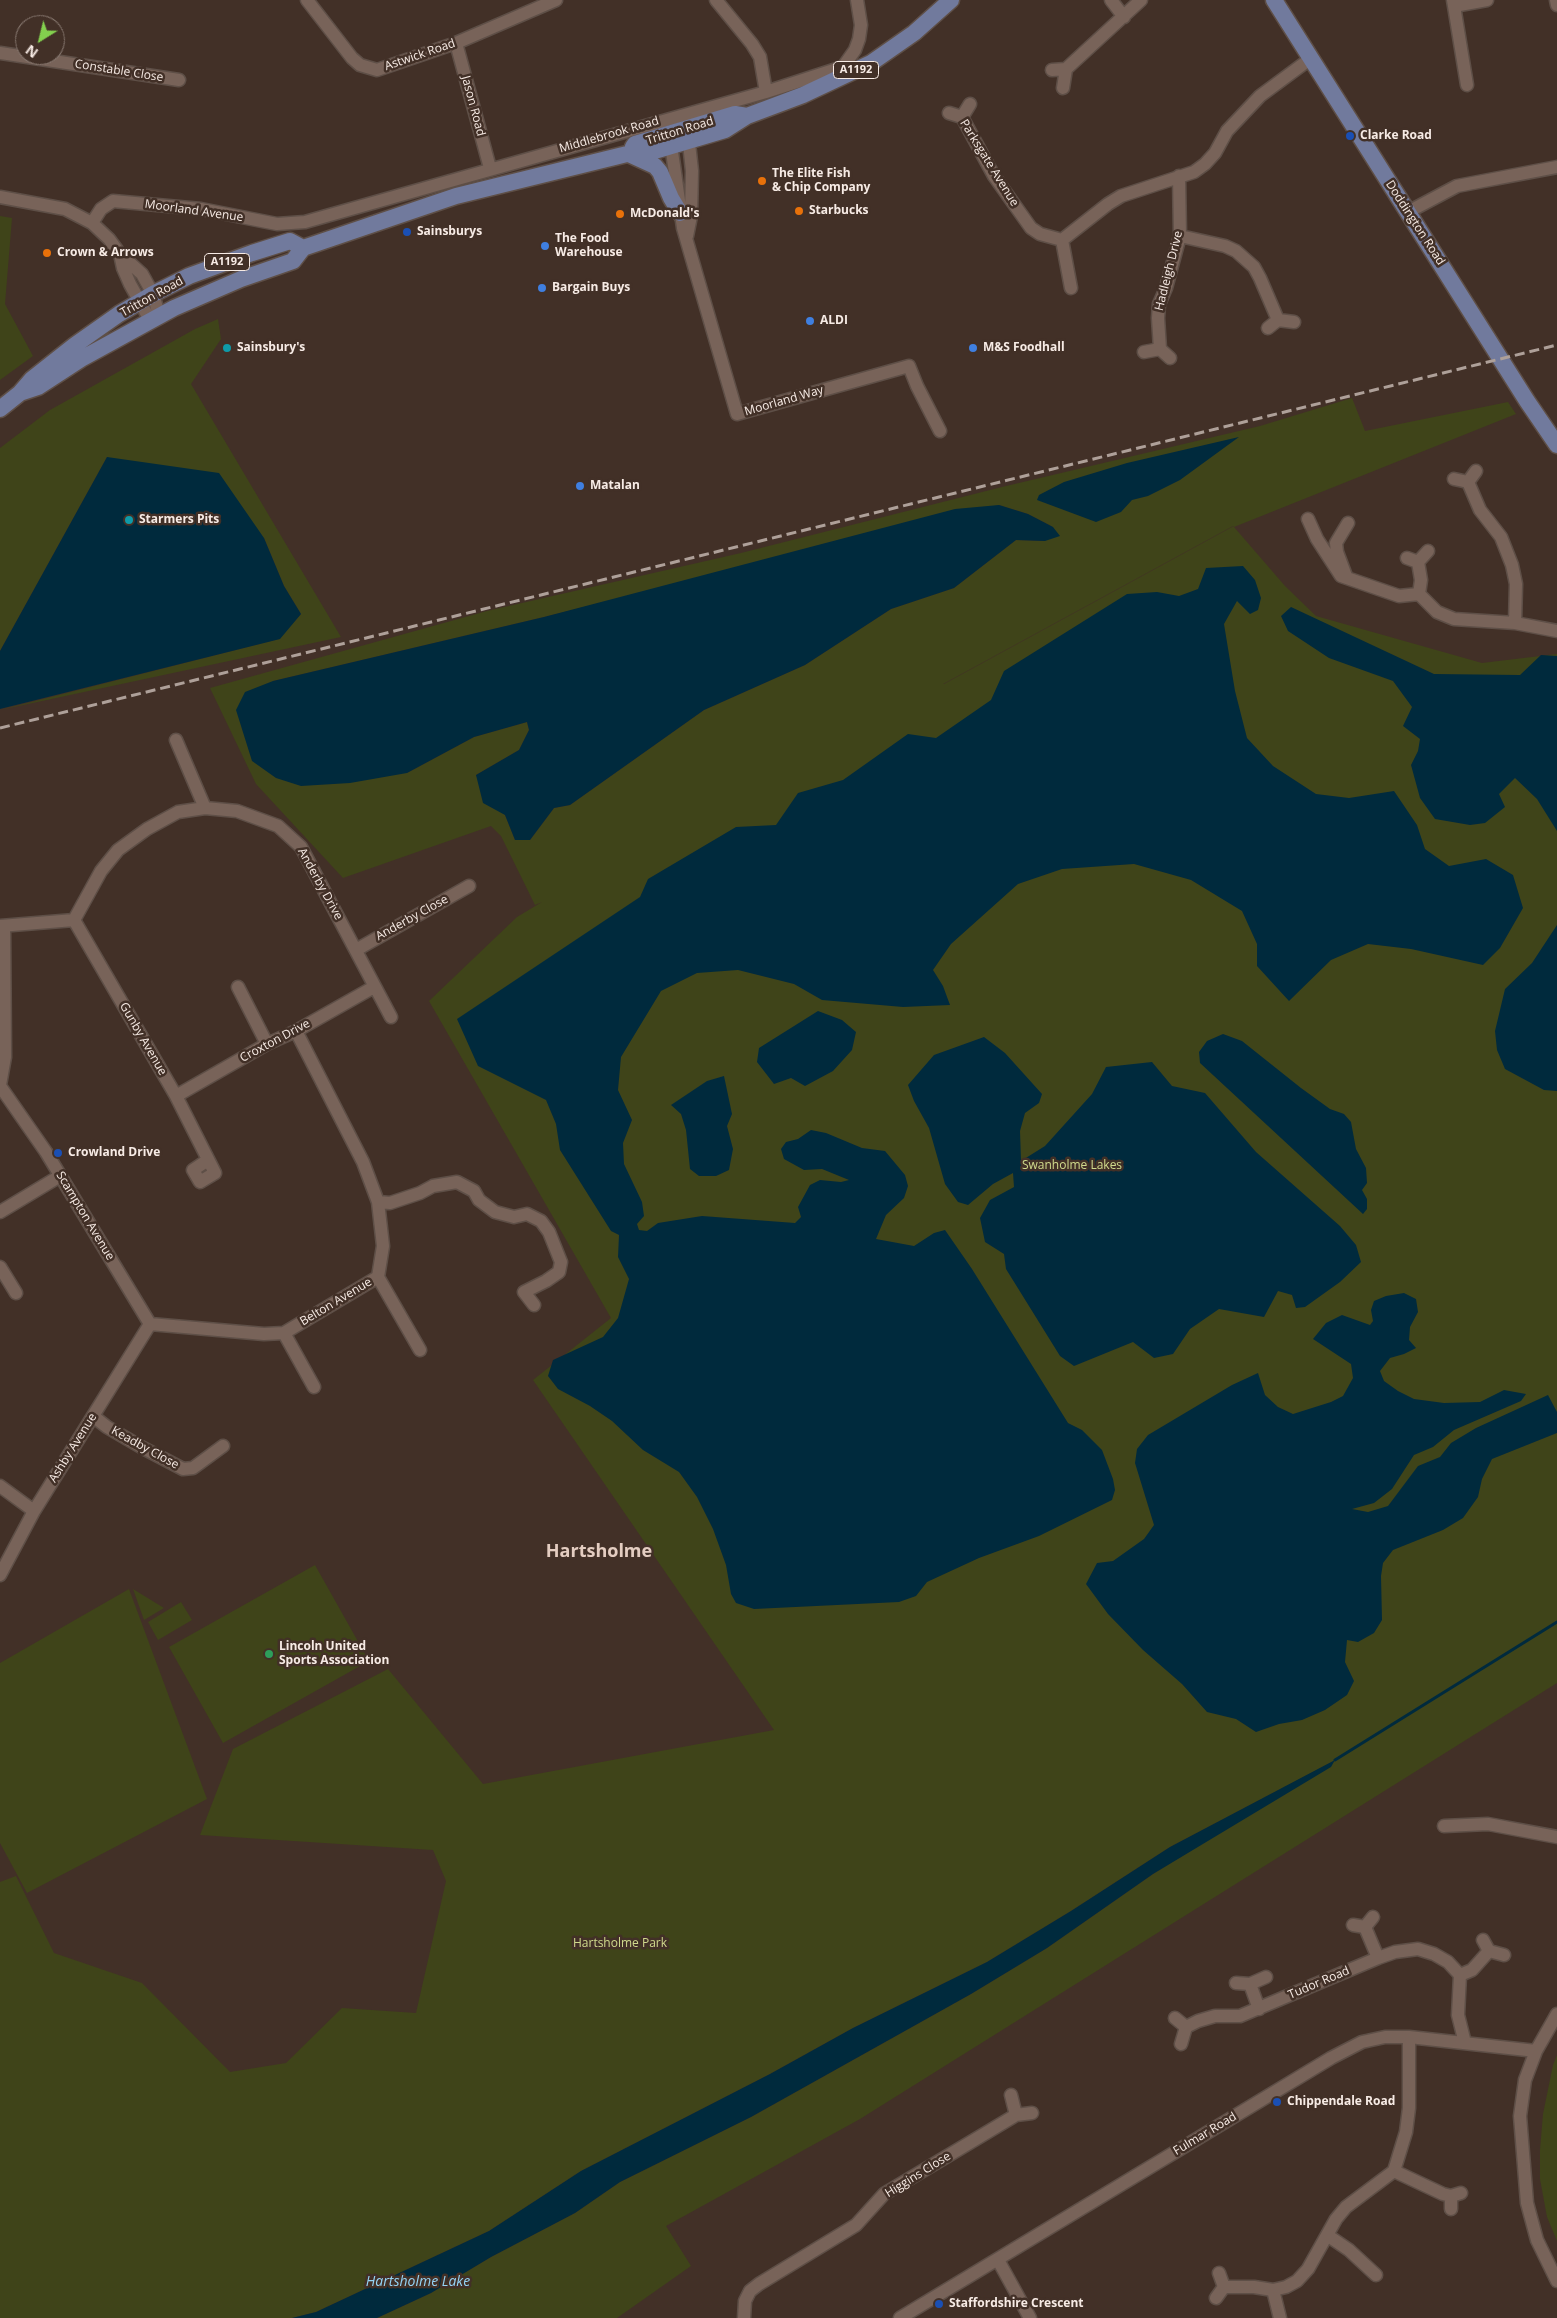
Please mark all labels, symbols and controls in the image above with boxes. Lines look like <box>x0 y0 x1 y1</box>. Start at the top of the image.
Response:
north arrow <box>15 15 65 65</box>
street label: Astwick Road <box>383 36 457 74</box>
text: N <box>21 41 42 63</box>
street label: Constable Close <box>74 57 164 85</box>
road number: A1192 <box>834 62 878 78</box>
street label: Jason Road <box>458 74 488 138</box>
street label: Middlebrook Road <box>558 114 660 156</box>
street label: Tritton Road <box>645 114 715 148</box>
street label: Parksgate Avenue <box>956 117 1022 209</box>
place label: Clarke Road <box>1360 129 1432 143</box>
marker: Clarke Road <box>1344 130 1356 142</box>
place label: The Elite Fish & Chip Company <box>772 167 870 195</box>
marker: The Elite Fish & Chip Company <box>756 175 768 187</box>
street label: Doddington Road <box>1382 178 1448 268</box>
street label: Moorland Avenue <box>144 197 244 225</box>
place label: Starbucks <box>809 204 869 218</box>
marker: Starbucks <box>793 205 805 217</box>
place label: McDonald's <box>630 207 699 221</box>
marker: McDonald's <box>614 208 626 220</box>
place label: Sainsburys <box>417 225 482 239</box>
marker: Sainsburys <box>401 226 413 238</box>
street label: Hadleigh Drive <box>1152 229 1186 313</box>
place label: The Food Warehouse <box>555 232 623 260</box>
marker: The Food Warehouse <box>539 240 551 252</box>
place label: Crown & Arrows <box>57 246 154 260</box>
marker: Crown & Arrows <box>41 247 53 259</box>
road number: A1192 <box>204 253 250 270</box>
street label: Tritton Road <box>118 274 186 320</box>
place label: Bargain Buys <box>552 281 630 295</box>
marker: Bargain Buys <box>536 282 548 294</box>
place label: ALDI <box>820 314 848 328</box>
marker: ALDI <box>804 315 816 327</box>
place label: Sainsbury's <box>237 341 305 355</box>
place label: M&S Foodhall <box>983 341 1065 355</box>
marker: Sainsbury's <box>221 342 233 354</box>
marker: M&S Foodhall <box>967 342 979 354</box>
street label: Moorland Way <box>743 383 825 419</box>
place label: Matalan <box>590 479 640 493</box>
marker: Matalan <box>574 480 586 492</box>
place label: Starmers Pits <box>139 513 219 527</box>
marker: Starmers Pits <box>123 514 135 526</box>
street label: Anderby Drive <box>294 846 346 922</box>
street label: Anderby Close <box>373 892 451 944</box>
street label: Gunby Avenue <box>116 1000 170 1078</box>
street label: Croxton Drive <box>237 1016 313 1066</box>
place label: Crowland Drive <box>68 1146 160 1160</box>
marker: Crowland Drive <box>52 1147 64 1159</box>
park label: Swanholme Lakes <box>1022 1159 1122 1173</box>
street label: Scampton Avenue <box>53 1169 117 1263</box>
street label: Belton Avenue <box>297 1275 375 1329</box>
street label: Ashby Avenue <box>46 1411 100 1485</box>
street label: Keadby Close <box>109 1424 181 1472</box>
district label: Hartsholme <box>546 1541 652 1563</box>
place label: Lincoln United Sports Association <box>279 1640 389 1668</box>
marker: Lincoln United Sports Association <box>263 1648 275 1660</box>
park label: Hartsholme Park <box>573 1937 667 1951</box>
street label: Tudor Road <box>1286 1964 1352 2002</box>
place label: Chippendale Road <box>1287 2095 1395 2109</box>
marker: Chippendale Road <box>1271 2096 1283 2108</box>
street label: Fulmar Road <box>1171 2110 1239 2158</box>
street label: Higgins Close <box>883 2149 953 2201</box>
water label: Hartsholme Lake <box>366 2274 470 2290</box>
place label: Staffordshire Crescent <box>949 2297 1084 2311</box>
marker: Staffordshire Crescent <box>933 2298 945 2310</box>

